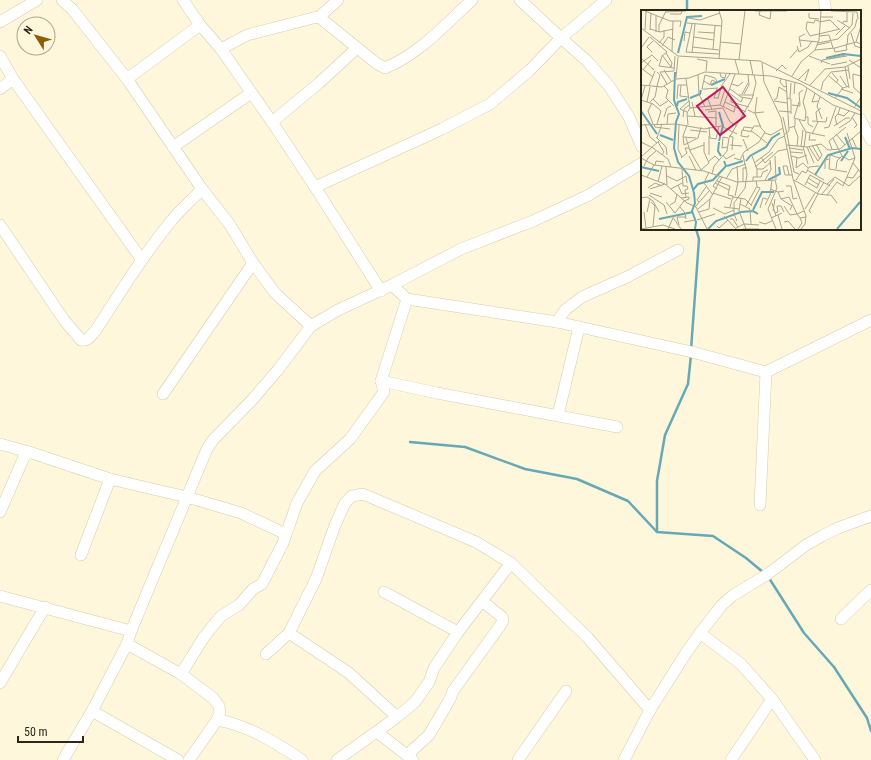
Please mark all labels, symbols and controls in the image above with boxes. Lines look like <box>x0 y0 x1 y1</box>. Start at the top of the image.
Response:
inset map <box>641 10 861 230</box>
north arrow <box>16 16 56 56</box>
text: N <box>21 23 36 37</box>
scale bar <box>18 718 83 744</box>
text: 50 m <box>24 725 48 739</box>

